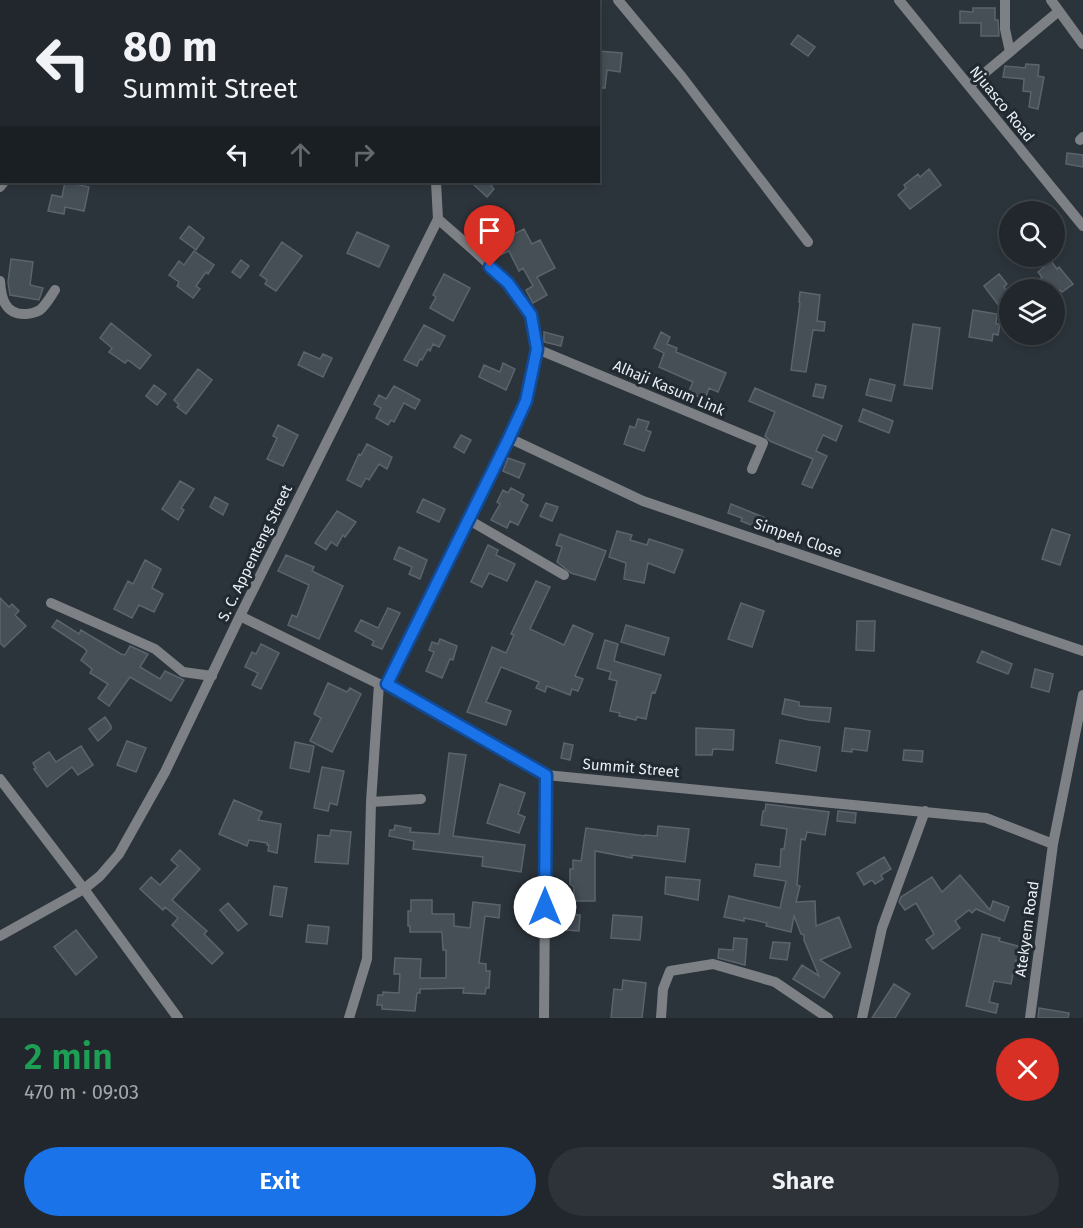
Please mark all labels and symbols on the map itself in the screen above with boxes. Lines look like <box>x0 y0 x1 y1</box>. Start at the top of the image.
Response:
street label: Njuasco Road <box>966 62 1038 146</box>
pin <box>464 205 515 267</box>
street label: Alhaji Kasum Link <box>610 356 728 420</box>
street label: S. C. Appenteng Street <box>214 481 296 624</box>
street label: Simpeh Close <box>752 515 844 561</box>
street label: Summit Street <box>582 755 681 781</box>
position arrow <box>513 875 577 939</box>
street label: Atekyem Road <box>1011 880 1043 978</box>

